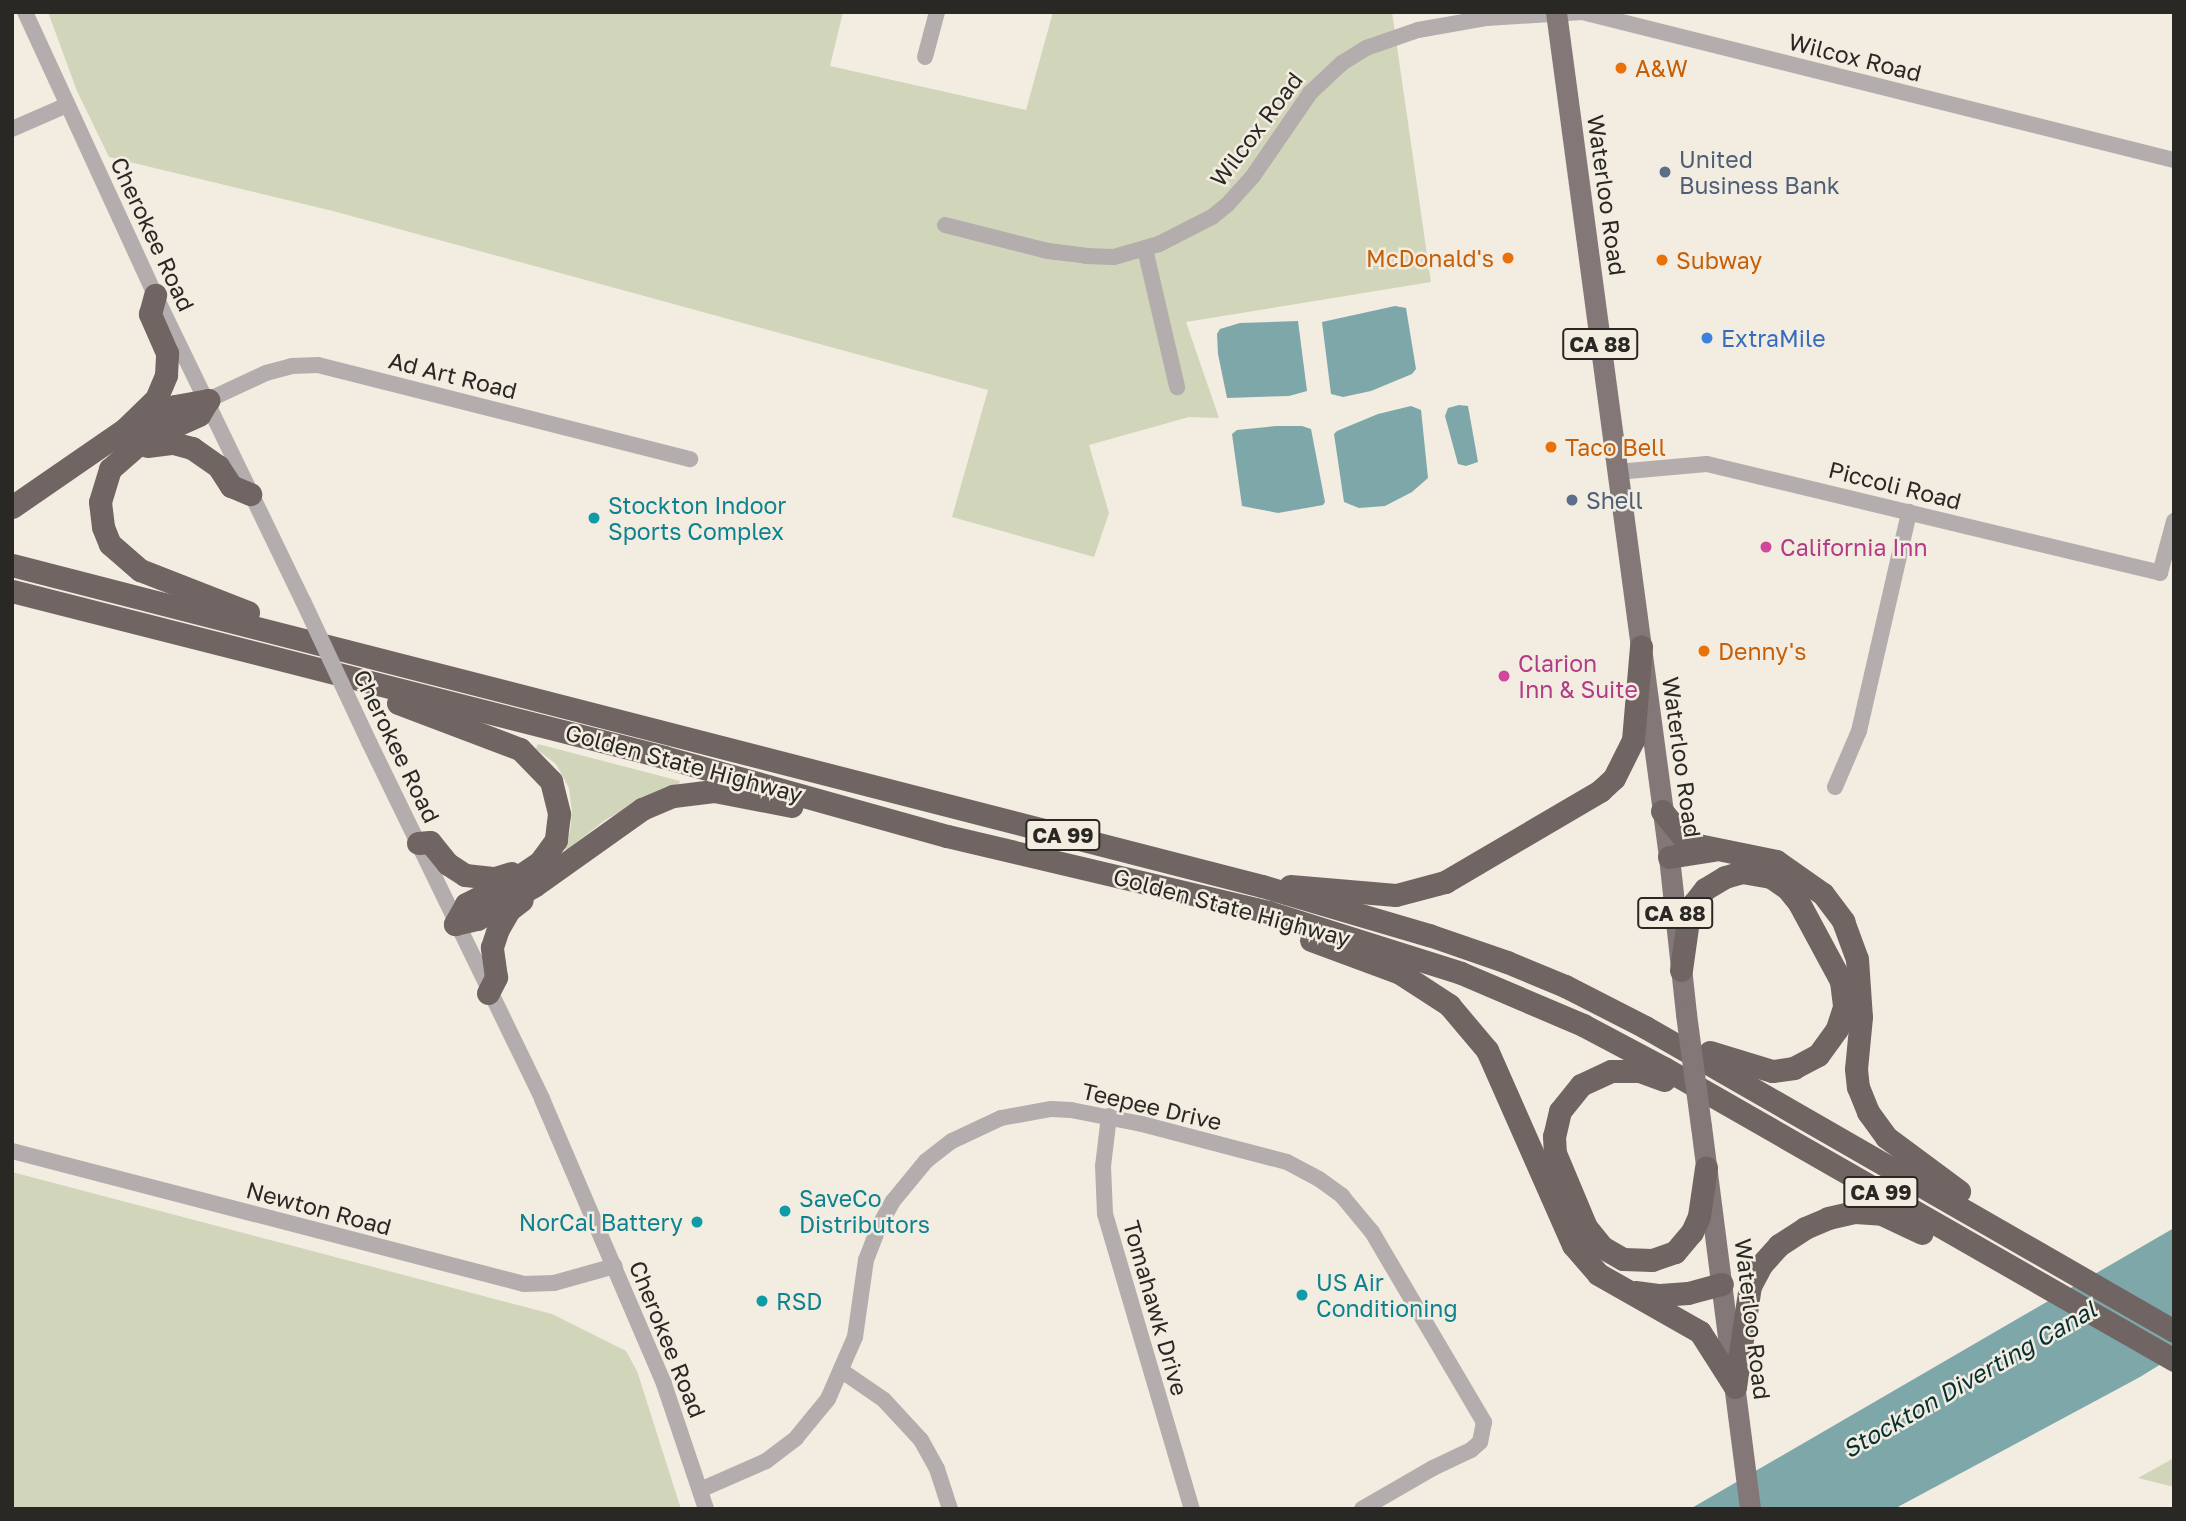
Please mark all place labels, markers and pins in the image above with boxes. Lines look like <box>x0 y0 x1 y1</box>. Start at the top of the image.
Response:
place label: A&W <box>1635 54 1688 82</box>
marker: A&W <box>1613 60 1629 76</box>
place label: United Business Bank <box>1679 145 1840 199</box>
marker: United Business Bank <box>1657 164 1673 180</box>
place label: McDonald's <box>1366 244 1494 272</box>
place label: Subway <box>1676 246 1762 274</box>
marker: McDonald's <box>1500 250 1516 266</box>
marker: Subway <box>1654 252 1670 268</box>
place label: ExtraMile <box>1721 324 1825 352</box>
marker: ExtraMile <box>1699 330 1715 346</box>
place label: Taco Bell <box>1565 433 1666 461</box>
marker: Taco Bell <box>1543 439 1559 455</box>
place label: Shell <box>1586 486 1643 514</box>
place label: Stockton Indoor Sports Complex <box>608 491 786 545</box>
marker: Shell <box>1564 492 1580 508</box>
marker: Stockton Indoor Sports Complex <box>586 510 602 526</box>
place label: California Inn <box>1780 533 1928 561</box>
marker: California Inn <box>1758 539 1774 555</box>
place label: Denny's <box>1718 637 1806 665</box>
marker: Denny's <box>1696 643 1712 659</box>
place label: Clarion Inn & Suite <box>1518 649 1638 703</box>
marker: Clarion Inn & Suite <box>1496 668 1512 684</box>
place label: SaveCo Distributors <box>799 1184 930 1238</box>
marker: SaveCo Distributors <box>777 1203 793 1219</box>
place label: NorCal Battery <box>519 1208 683 1236</box>
marker: NorCal Battery <box>689 1214 705 1230</box>
place label: US Air Conditioning <box>1316 1268 1458 1322</box>
place label: RSD <box>776 1287 822 1315</box>
marker: US Air Conditioning <box>1294 1287 1310 1303</box>
marker: RSD <box>754 1293 770 1309</box>

